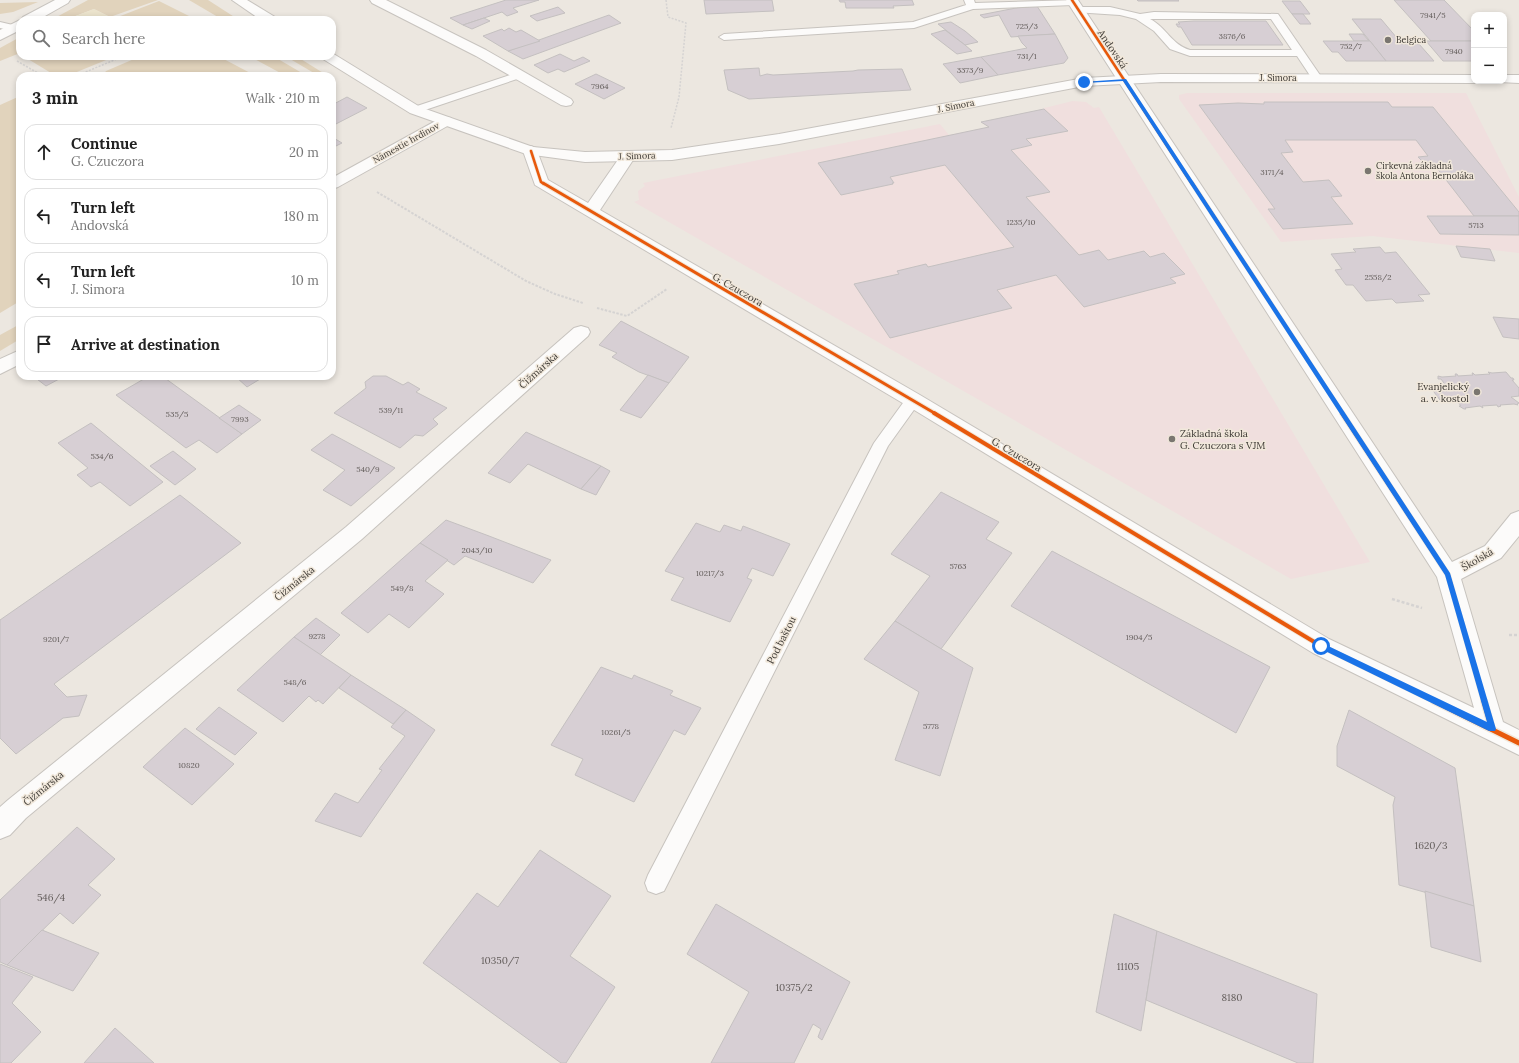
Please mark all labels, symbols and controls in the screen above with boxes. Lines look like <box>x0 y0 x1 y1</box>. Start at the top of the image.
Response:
house number: 7941/5 <box>1420 10 1446 21</box>
map controls <box>1471 12 1507 84</box>
button: + <box>1471 12 1507 48</box>
search box <box>16 16 336 60</box>
house number: 725/3 <box>1016 21 1039 32</box>
street label: Andovská <box>1094 26 1130 71</box>
icon: search <box>30 27 52 49</box>
text: Search here <box>62 29 145 48</box>
house number: 3876/6 <box>1219 31 1246 42</box>
place label: Belgica <box>1396 34 1426 45</box>
marker: Belgica <box>1383 35 1393 45</box>
house number: 752/7 <box>1340 41 1362 52</box>
house number: 7940 <box>1445 46 1463 56</box>
button: − <box>1471 48 1507 84</box>
house number: 731/1 <box>1017 51 1037 62</box>
house number: 3373/9 <box>957 65 984 76</box>
street label: J. Simora <box>1258 72 1297 83</box>
route end <box>1075 73 1093 91</box>
house number: 7964 <box>591 81 609 91</box>
text: 3 min <box>32 87 78 109</box>
text: Walk · 210 m <box>245 90 320 107</box>
street label: J. Simora <box>936 97 976 115</box>
street label: Námestie hrdinov <box>371 120 441 165</box>
text: Continue <box>71 134 137 153</box>
icon: ahead <box>33 141 55 163</box>
text: 20 m <box>289 144 319 161</box>
street label: J. Simora <box>617 149 656 162</box>
text: G. Czuczora <box>71 153 144 170</box>
place label: Cirkevná základná škola Antona Bernoláka <box>1376 160 1474 181</box>
marker: Cirkevná základná škola Antona Bernoláka <box>1363 166 1373 176</box>
house number: 3171/4 <box>1260 167 1284 178</box>
text: Turn left <box>71 198 135 217</box>
icon: left <box>33 205 55 227</box>
text: 180 m <box>284 208 319 225</box>
text: Andovská <box>71 217 129 234</box>
house number: 1235/10 <box>1007 217 1036 228</box>
house number: 5713 <box>1468 220 1484 230</box>
text: Turn left <box>71 262 135 281</box>
icon: left <box>33 269 55 291</box>
street label: G. Czuczora <box>710 270 765 309</box>
text: 10 m <box>291 272 319 289</box>
house number: 2558/2 <box>1364 272 1392 283</box>
text: J. Simora <box>71 281 125 298</box>
icon: arrive <box>33 333 55 355</box>
text: Arrive at destination <box>71 335 220 354</box>
street label: Čižmárska <box>516 349 561 391</box>
place label: Evanjelický a. v. kostol <box>1417 380 1470 405</box>
marker: Evanjelický a. v. kostol <box>1472 387 1482 397</box>
house number: 539/11 <box>379 405 403 416</box>
house number: 535/5 <box>166 409 188 420</box>
house number: 7993 <box>231 414 249 424</box>
place label: Základná škola G. Czuczora s VJM <box>1180 427 1266 452</box>
street label: G. Czuczora <box>989 434 1044 474</box>
marker: Základná škola G. Czuczora s VJM <box>1167 434 1177 444</box>
house number: 534/6 <box>91 451 114 462</box>
house number: 540/9 <box>356 464 380 475</box>
house number: 2043/10 <box>461 545 493 556</box>
street label: Školská <box>1459 545 1496 574</box>
house number: 5763 <box>949 561 967 571</box>
street label: Čižmárska <box>271 563 317 604</box>
house number: 10217/3 <box>696 568 725 579</box>
house number: 549/8 <box>391 583 414 594</box>
street label: Pod baštou <box>764 614 799 666</box>
house number: 9278 <box>308 631 326 641</box>
house number: 1904/5 <box>1126 632 1152 643</box>
house number: 9201/7 <box>43 634 69 645</box>
route start <box>1312 637 1330 655</box>
house number: 548/6 <box>284 677 307 688</box>
house number: 5778 <box>923 721 940 731</box>
house number: 10261/5 <box>601 727 631 738</box>
house number: 10820 <box>178 760 200 770</box>
street label: Čižmárska <box>20 768 66 809</box>
house number: 1620/3 <box>1415 839 1448 852</box>
house number: 546/4 <box>37 891 66 904</box>
house number: 10350/7 <box>481 954 519 967</box>
house number: 11105 <box>1117 960 1139 973</box>
house number: 10375/2 <box>775 981 813 994</box>
house number: 8180 <box>1221 991 1243 1004</box>

